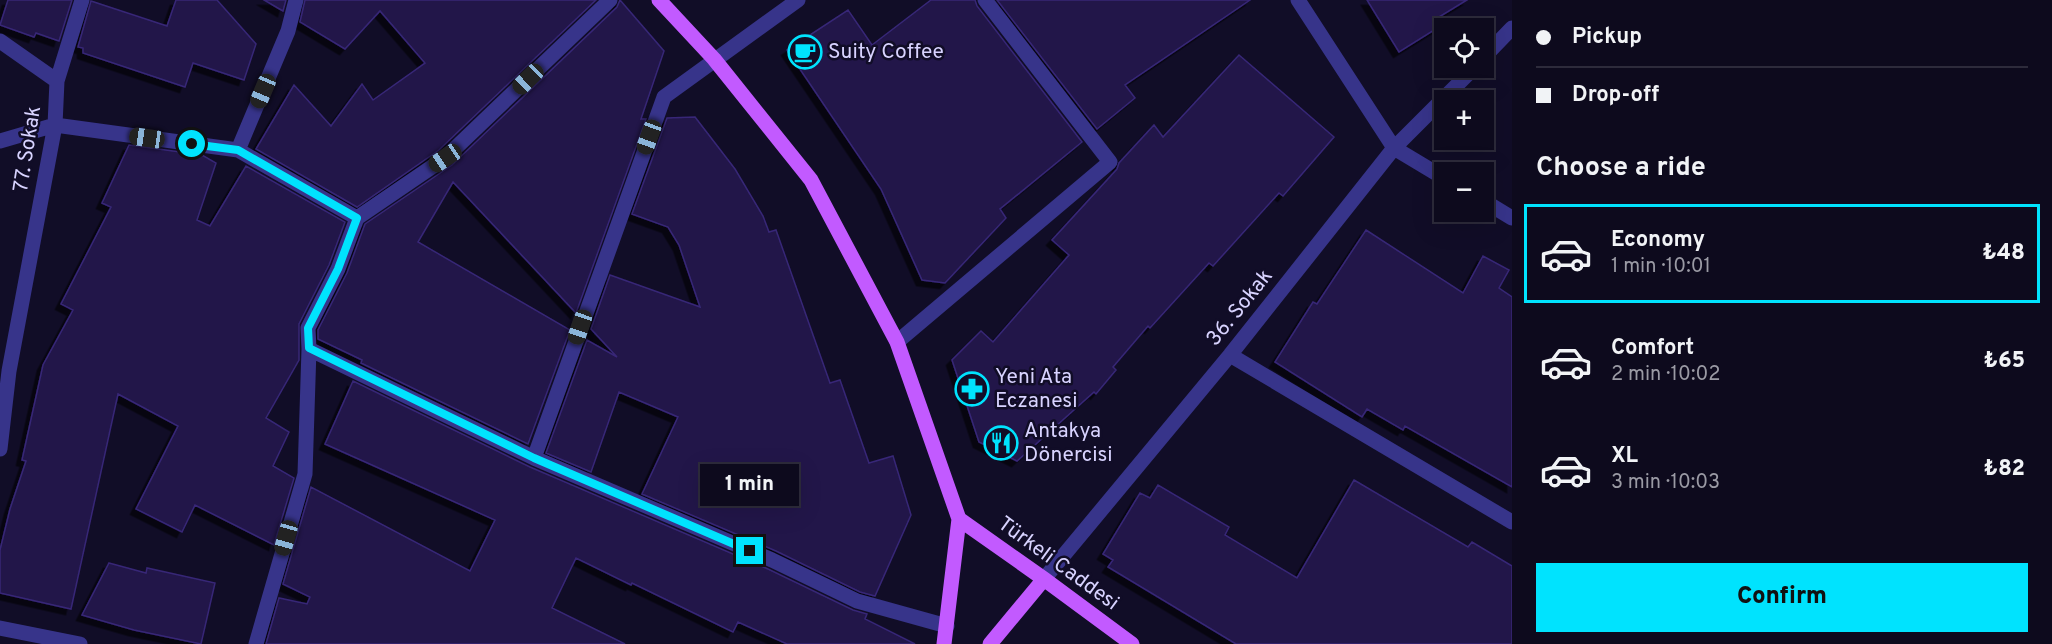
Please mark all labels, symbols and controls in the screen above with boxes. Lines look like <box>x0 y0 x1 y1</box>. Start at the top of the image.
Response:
map controls <box>1434 18 1494 222</box>
button: locate <box>1434 18 1494 78</box>
text: Pickup <box>1572 24 1642 51</box>
cafe icon: Suity Coffee <box>787 34 823 70</box>
place label: Suity Coffee <box>828 39 944 66</box>
car <box>509 60 547 98</box>
car <box>248 71 278 111</box>
text: Drop-off <box>1572 82 1659 109</box>
button: + <box>1434 90 1494 150</box>
street label: 77. Sokak <box>8 104 48 194</box>
car <box>634 117 664 157</box>
car <box>128 127 166 149</box>
route start <box>178 130 205 157</box>
car <box>425 140 465 176</box>
text: Choose a ride <box>1536 151 1706 185</box>
button: − <box>1434 162 1494 222</box>
icon: car <box>1539 227 1593 281</box>
text: Economy <box>1611 227 1705 254</box>
text: ₺48 <box>1982 240 2025 267</box>
text: 1 min · 10:01 <box>1611 254 1711 280</box>
street label: 36. Sokak <box>1201 264 1279 352</box>
car <box>566 307 594 347</box>
icon: car <box>1539 335 1593 389</box>
text: Comfort <box>1611 335 1694 362</box>
text: ₺65 <box>1983 348 2025 375</box>
text: 2 min · 10:02 <box>1611 362 1721 388</box>
place label: Yeni Ata Eczanesi <box>995 364 1077 415</box>
pharmacy icon: Yeni Ata Eczanesi <box>954 371 990 407</box>
place label: Antakya Dönercisi <box>1024 418 1113 469</box>
restaurant icon: Antakya Dönercisi <box>983 425 1019 461</box>
icon: car <box>1539 443 1593 497</box>
text: XL <box>1611 443 1638 470</box>
text: ₺82 <box>1983 456 2025 483</box>
callout: 1 min <box>700 464 800 506</box>
text: 3 min · 10:03 <box>1611 470 1720 496</box>
text: 1 min <box>725 472 774 498</box>
street label: Türkeli Caddesi <box>992 511 1124 617</box>
car <box>272 518 300 558</box>
route end <box>736 537 763 564</box>
button: Confirm <box>1536 563 2028 632</box>

